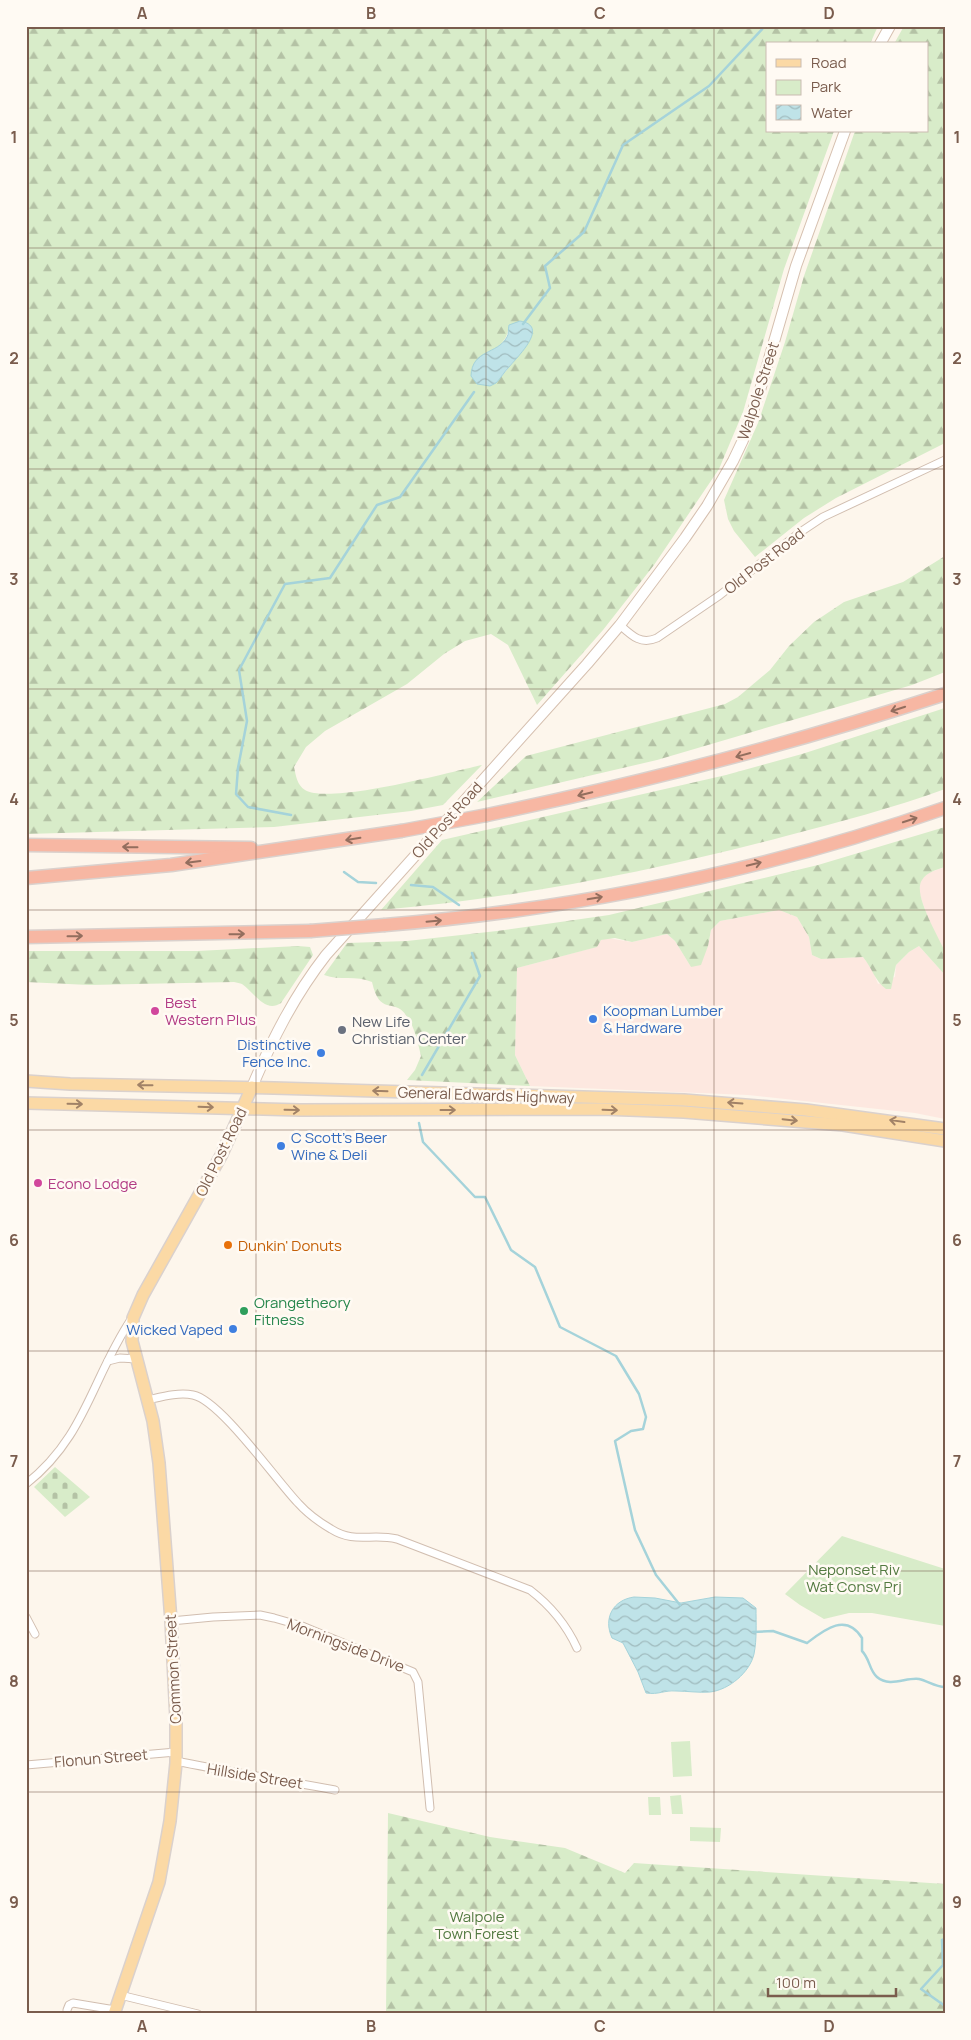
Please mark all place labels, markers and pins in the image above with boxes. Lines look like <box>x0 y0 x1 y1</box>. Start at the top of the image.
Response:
place label: Best Western Plus <box>165 992 256 1030</box>
place label: Koopman Lumber & Hardware <box>603 1000 724 1038</box>
marker: Best Western Plus <box>149 1005 161 1017</box>
place label: New Life Christian Center <box>352 1011 467 1049</box>
marker: Koopman Lumber & Hardware <box>587 1013 599 1025</box>
marker: New Life Christian Center <box>336 1024 348 1036</box>
place label: Distinctive Fence Inc. <box>237 1034 311 1072</box>
marker: Distinctive Fence Inc. <box>315 1047 327 1059</box>
place label: C Scott's Beer Wine & Deli <box>291 1127 388 1165</box>
marker: C Scott's Beer Wine & Deli <box>275 1140 287 1152</box>
place label: Econo Lodge <box>48 1173 138 1194</box>
marker: Econo Lodge <box>32 1177 44 1189</box>
place label: Dunkin' Donuts <box>238 1235 342 1256</box>
marker: Dunkin' Donuts <box>222 1239 234 1251</box>
place label: Orangetheory Fitness <box>254 1292 351 1330</box>
marker: Orangetheory Fitness <box>238 1305 250 1317</box>
place label: Wicked Vaped <box>126 1319 223 1340</box>
marker: Wicked Vaped <box>227 1323 239 1335</box>

